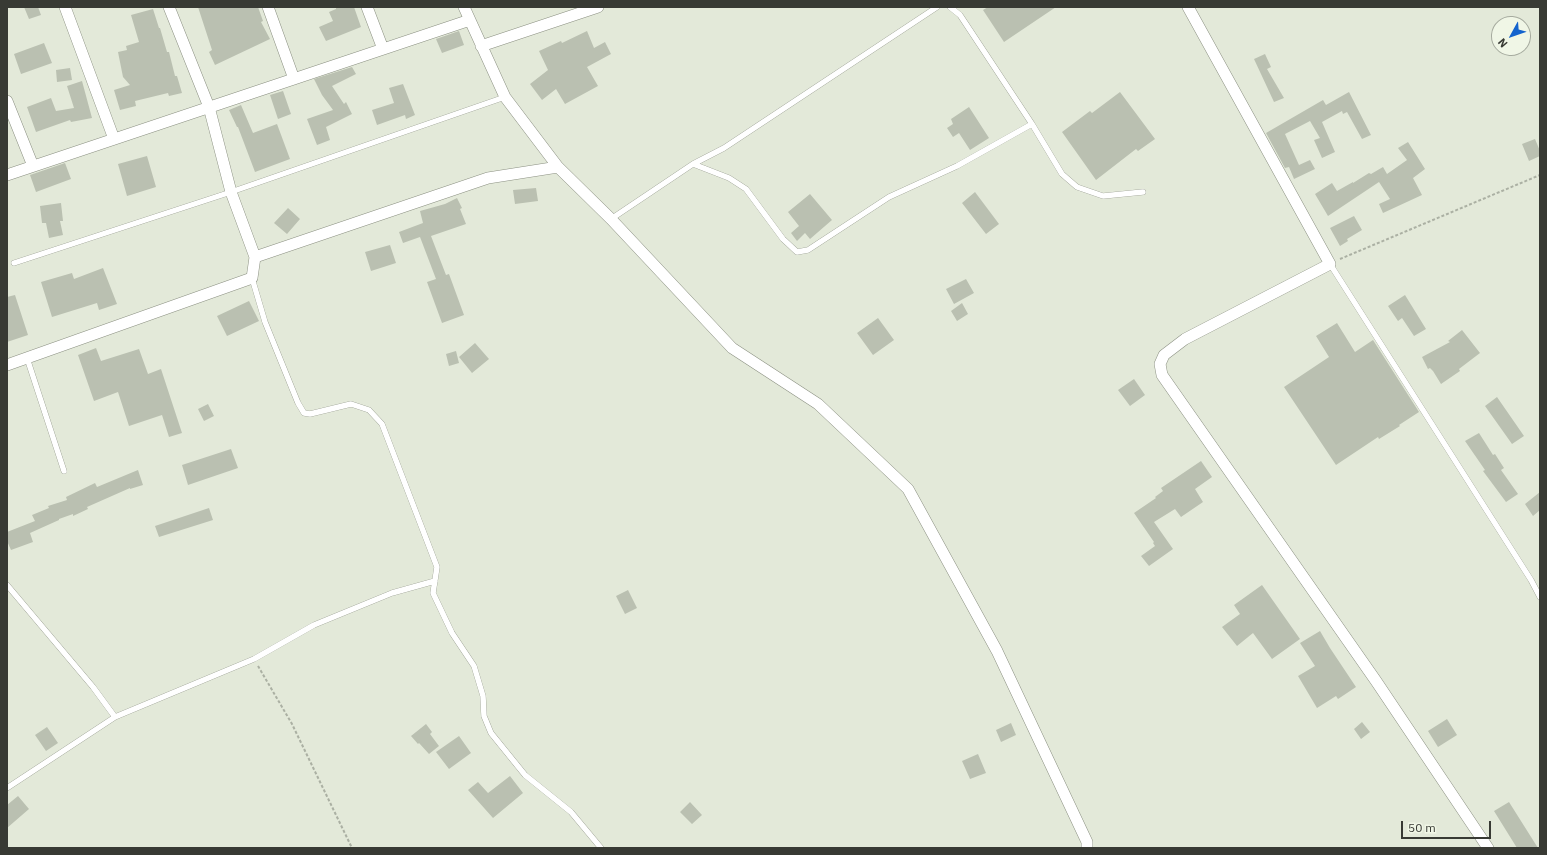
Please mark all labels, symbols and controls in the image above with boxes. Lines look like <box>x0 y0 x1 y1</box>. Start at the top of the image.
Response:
north arrow <box>1491 16 1531 56</box>
text: N <box>1495 36 1510 51</box>
scale bar <box>1403 813 1493 839</box>
text: 50 m <box>1408 820 1436 835</box>

